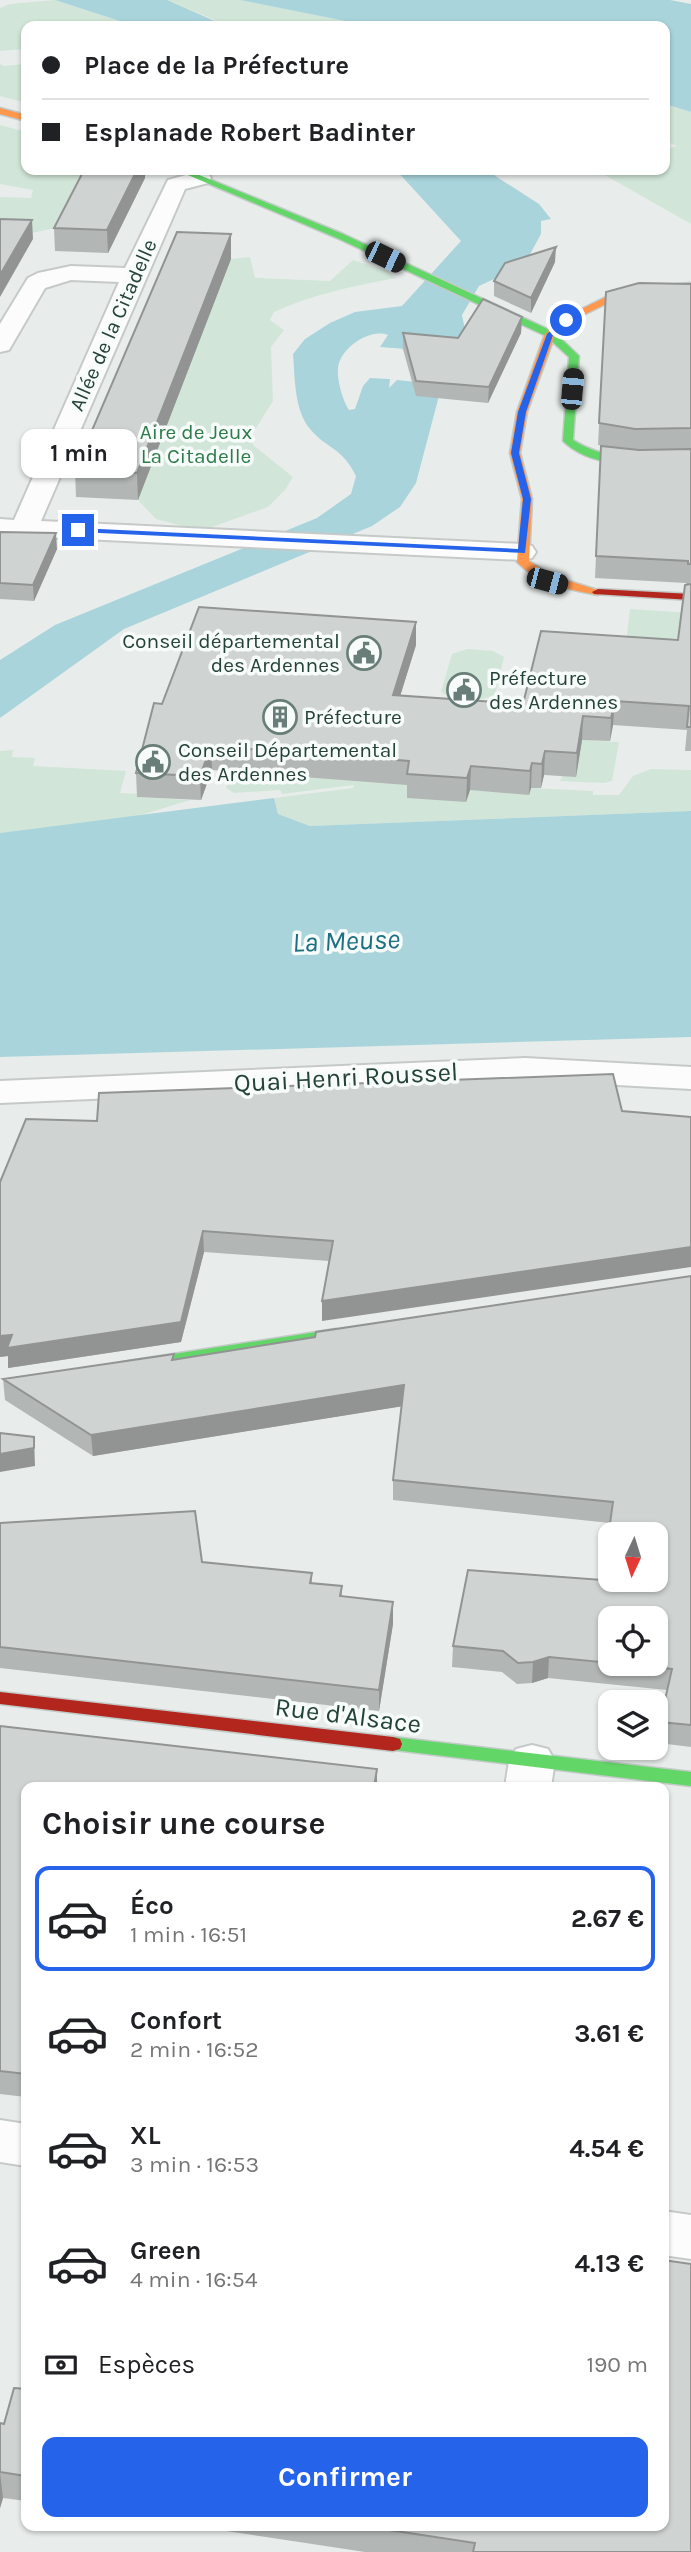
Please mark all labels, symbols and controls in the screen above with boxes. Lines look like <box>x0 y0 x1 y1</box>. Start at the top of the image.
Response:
text: Place de la Préfecture <box>84 50 349 81</box>
text: Esplanade Robert Badinter <box>84 117 415 148</box>
street label: Allée de la Citadelle <box>64 235 162 415</box>
car <box>362 238 409 276</box>
route start <box>550 304 582 336</box>
car <box>560 367 585 411</box>
park label: Aire de Jeux La Citadelle <box>140 420 253 468</box>
callout: 1 min <box>20 428 136 477</box>
text: 1 min <box>50 440 108 467</box>
route end <box>62 514 94 546</box>
car <box>524 565 571 597</box>
place label: Conseil départemental des Ardennes <box>122 629 340 677</box>
public building icon: Conseil départemental des Ardennes <box>345 634 383 672</box>
place label: Préfecture des Ardennes <box>489 666 618 714</box>
public building icon: Préfecture des Ardennes <box>445 671 483 709</box>
building icon: Préfecture <box>261 698 299 736</box>
place label: Préfecture <box>304 705 402 729</box>
place label: Conseil Départemental des Ardennes <box>178 738 397 786</box>
public building icon: Conseil Départemental des Ardennes <box>134 743 172 781</box>
water label: La Meuse <box>292 922 400 959</box>
street label: Quai Henri Roussel <box>233 1056 459 1099</box>
north arrow <box>598 1522 668 1592</box>
map controls <box>598 1522 668 1760</box>
button: locate <box>598 1606 668 1676</box>
button: layers <box>598 1690 668 1760</box>
street label: Rue d'Alsace <box>273 1691 423 1740</box>
text: Choisir une course <box>42 1805 325 1842</box>
icon: car <box>46 1887 109 1950</box>
text: Éco <box>130 1890 174 1921</box>
text: 2.67 € <box>571 1903 644 1934</box>
text: 1 min · 16:51 <box>130 1921 247 1948</box>
icon: car <box>46 2002 109 2065</box>
text: Confort <box>130 2005 222 2036</box>
text: 3.61 € <box>574 2018 644 2049</box>
text: 2 min · 16:52 <box>130 2036 258 2063</box>
icon: car <box>46 2117 109 2180</box>
text: XL <box>130 2120 161 2151</box>
text: 4.54 € <box>569 2133 644 2164</box>
text: 3 min · 16:53 <box>130 2151 259 2178</box>
icon: car <box>46 2232 109 2295</box>
text: Green <box>130 2235 202 2266</box>
text: 4.13 € <box>574 2248 644 2279</box>
text: 4 min · 16:54 <box>130 2266 258 2293</box>
icon: cash <box>42 2346 80 2384</box>
text: Espèces <box>98 2349 195 2380</box>
text: 190 m <box>586 2351 648 2378</box>
button: Confirmer <box>42 2437 648 2517</box>

